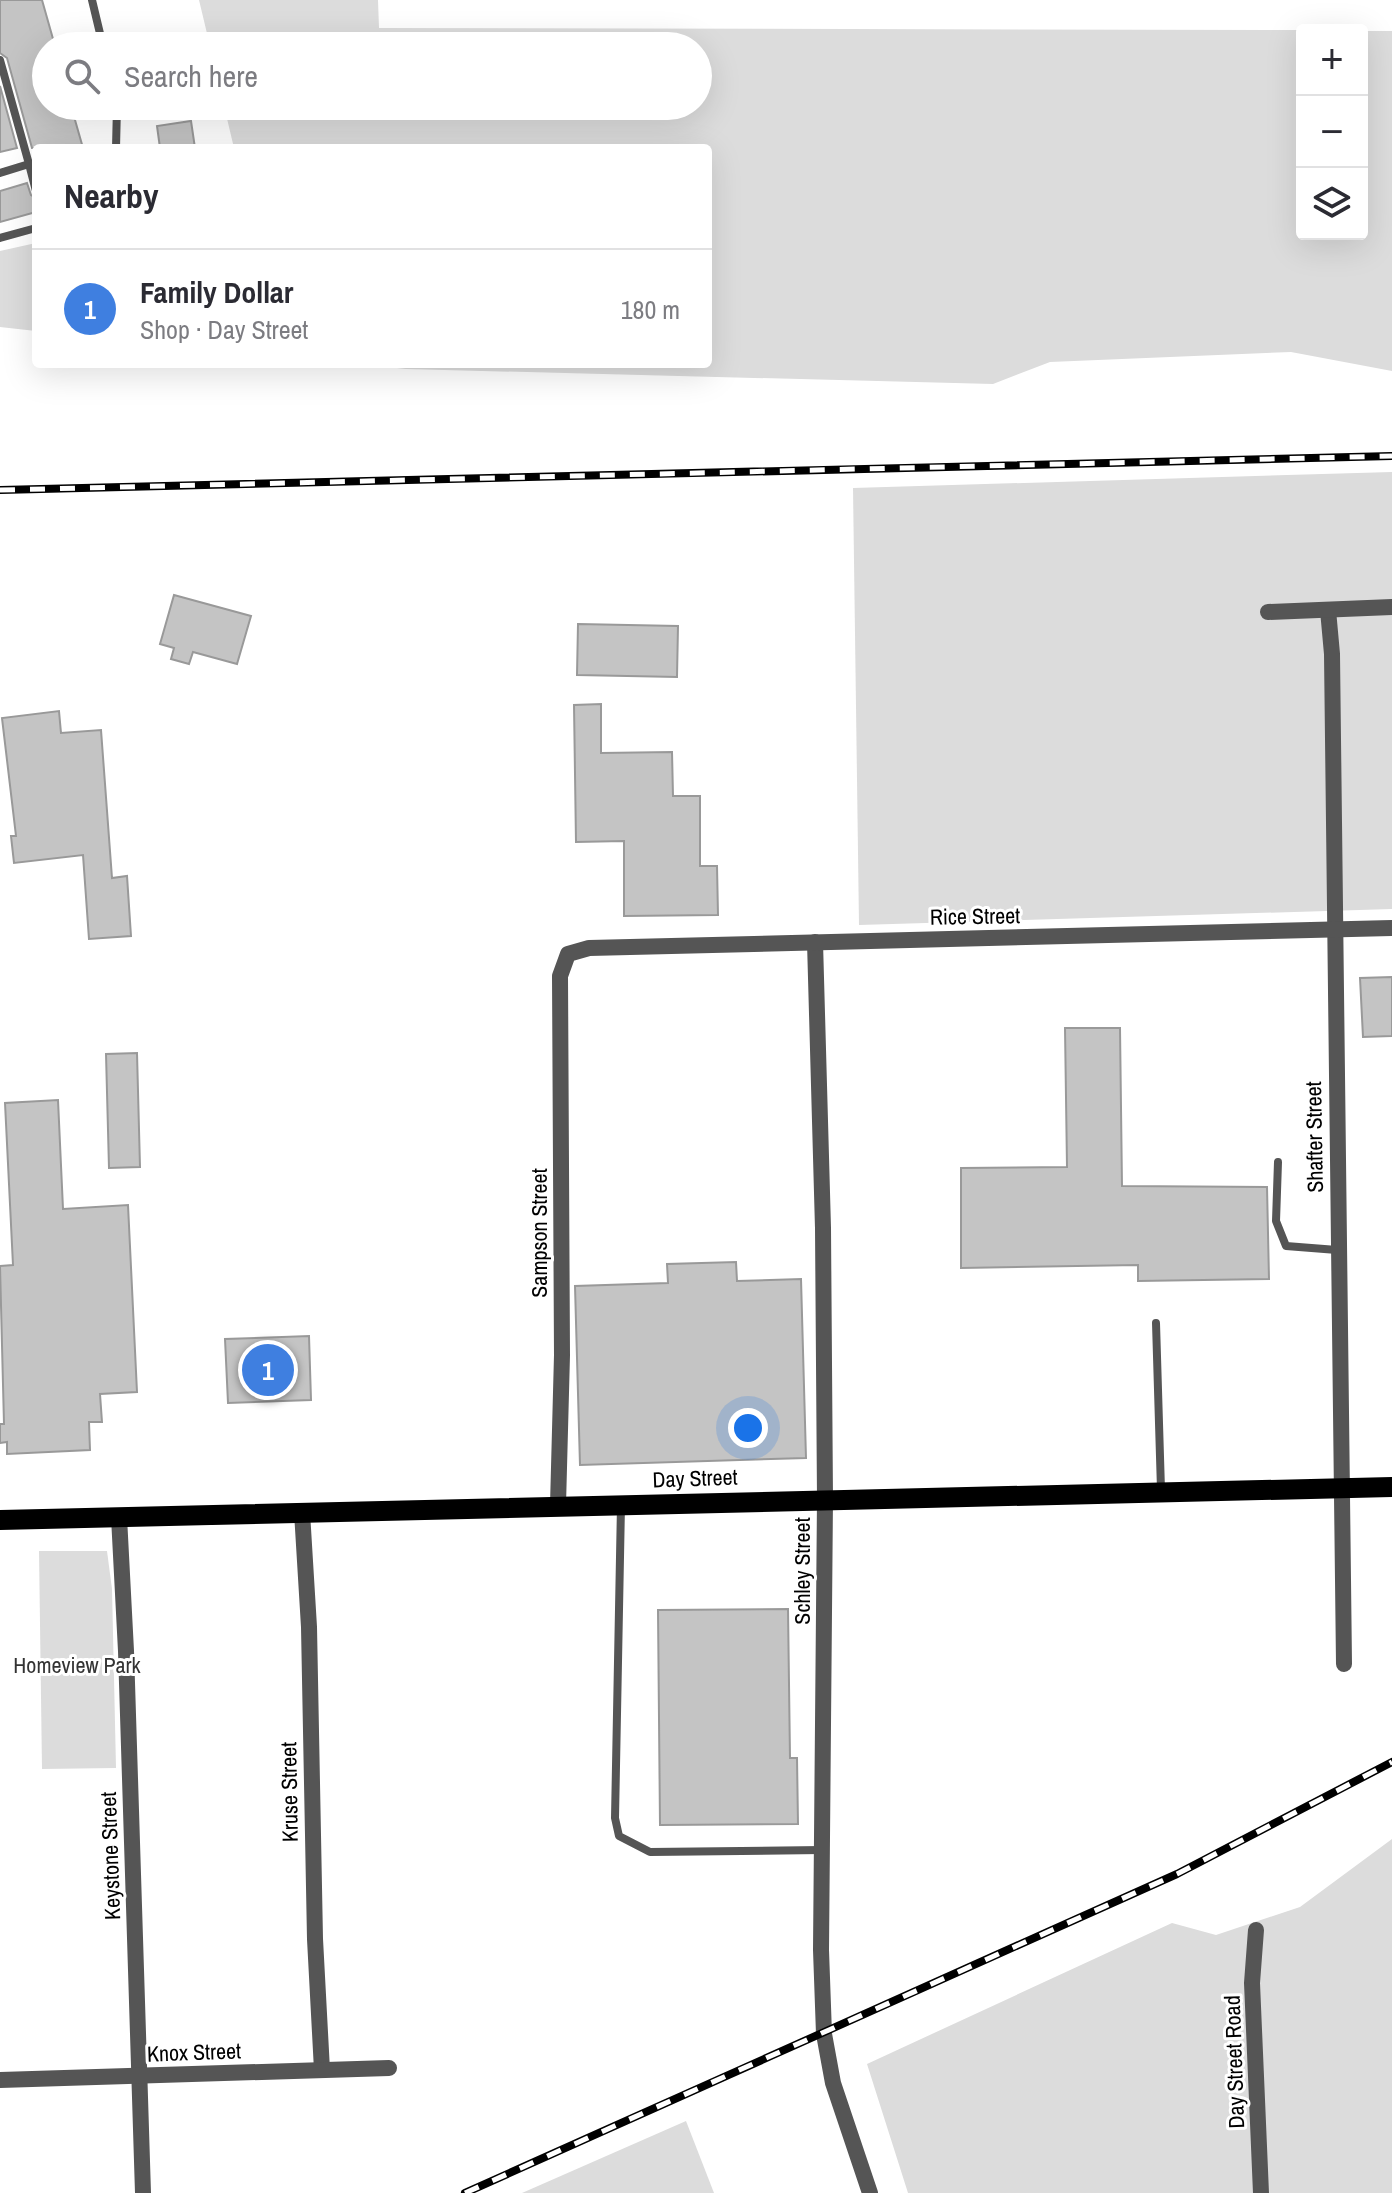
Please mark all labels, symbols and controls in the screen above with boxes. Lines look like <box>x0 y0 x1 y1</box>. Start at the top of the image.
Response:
map controls <box>1296 24 1368 240</box>
button: + <box>1296 24 1368 96</box>
search box <box>32 32 712 120</box>
icon: search <box>60 54 104 98</box>
text: Search here <box>124 56 258 96</box>
button: − <box>1296 96 1368 168</box>
button: layers <box>1296 168 1368 240</box>
text: Nearby <box>64 173 159 219</box>
text: Family Dollar <box>140 272 293 312</box>
text: 1 <box>84 292 96 327</box>
text: 180 m <box>621 292 680 327</box>
text: Shop · Day Street <box>140 312 308 347</box>
street label: Rice Street <box>930 900 1020 932</box>
street label: Shafter Street <box>1298 1081 1330 1193</box>
street label: Sampson Street <box>524 1168 554 1298</box>
pin: 1 <box>242 1340 294 1400</box>
your location <box>728 1408 768 1448</box>
street label: Day Street <box>652 1462 738 1494</box>
street label: Schley Street <box>787 1517 817 1625</box>
park label: Homeview Park <box>13 1650 142 1680</box>
street label: Kruse Street <box>273 1742 305 1842</box>
street label: Keystone Street <box>93 1791 127 1921</box>
street label: Day Street Road <box>1217 1995 1251 2129</box>
street label: Knox Street <box>146 2035 242 2069</box>

